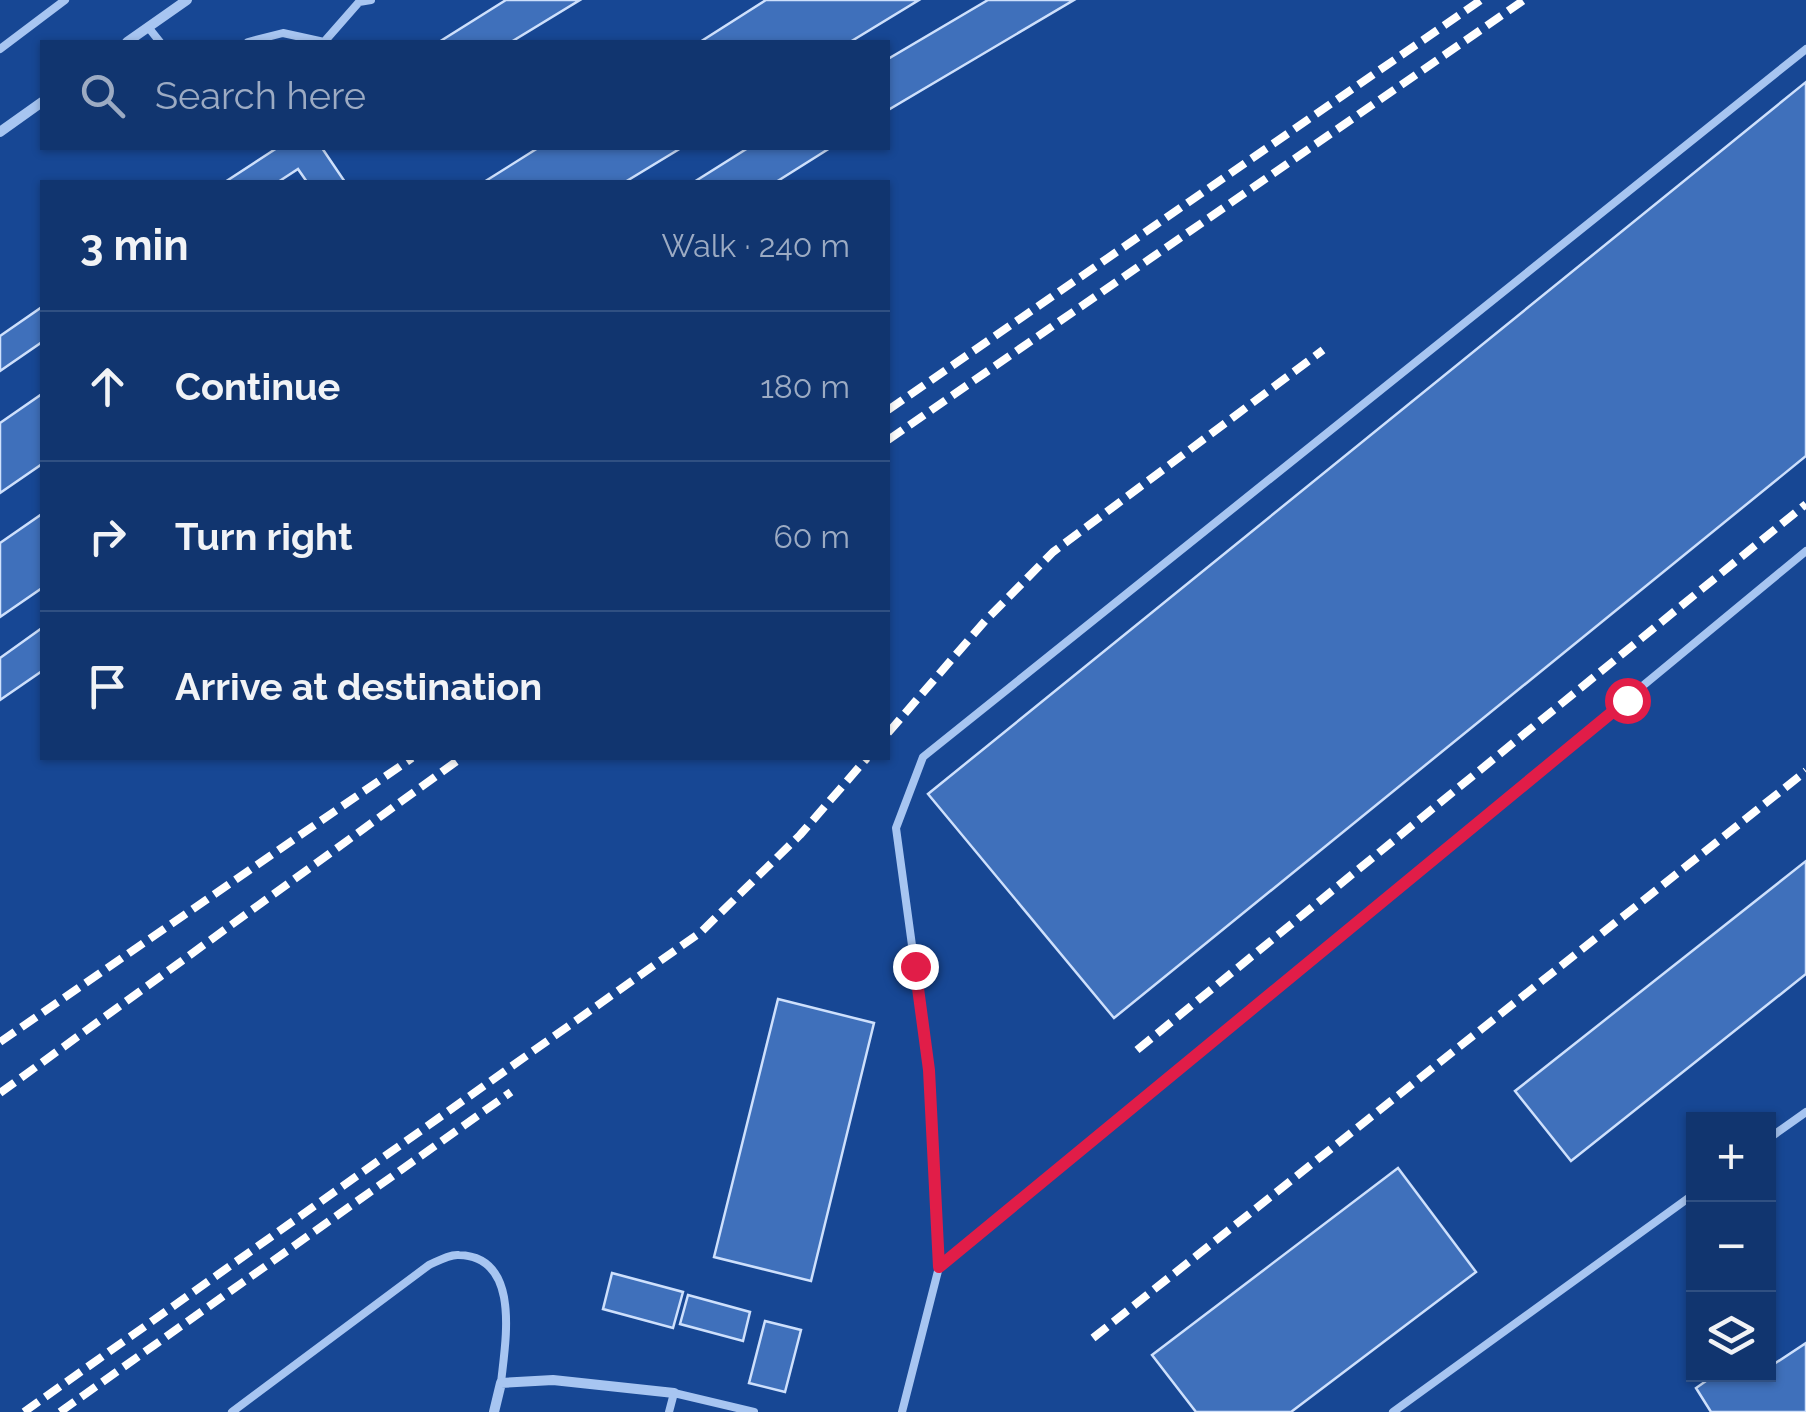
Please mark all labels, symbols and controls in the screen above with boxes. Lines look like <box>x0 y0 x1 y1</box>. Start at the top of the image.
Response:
search box <box>40 40 890 150</box>
icon: search <box>75 68 130 123</box>
text: Search here <box>155 73 366 118</box>
text: 3 min <box>80 221 189 270</box>
text: Walk · 240 m <box>661 227 850 264</box>
icon: ahead <box>80 359 135 414</box>
text: Continue <box>175 364 340 409</box>
text: 180 m <box>760 368 850 405</box>
icon: right <box>80 509 135 564</box>
text: Turn right <box>175 514 352 559</box>
text: 60 m <box>774 518 850 555</box>
icon: arrive <box>80 659 135 714</box>
text: Arrive at destination <box>175 664 542 709</box>
route start <box>1605 678 1651 724</box>
route end <box>893 944 939 990</box>
map controls <box>1686 1112 1776 1382</box>
button: + <box>1686 1112 1776 1202</box>
button: − <box>1686 1202 1776 1292</box>
button: layers <box>1686 1292 1776 1382</box>

